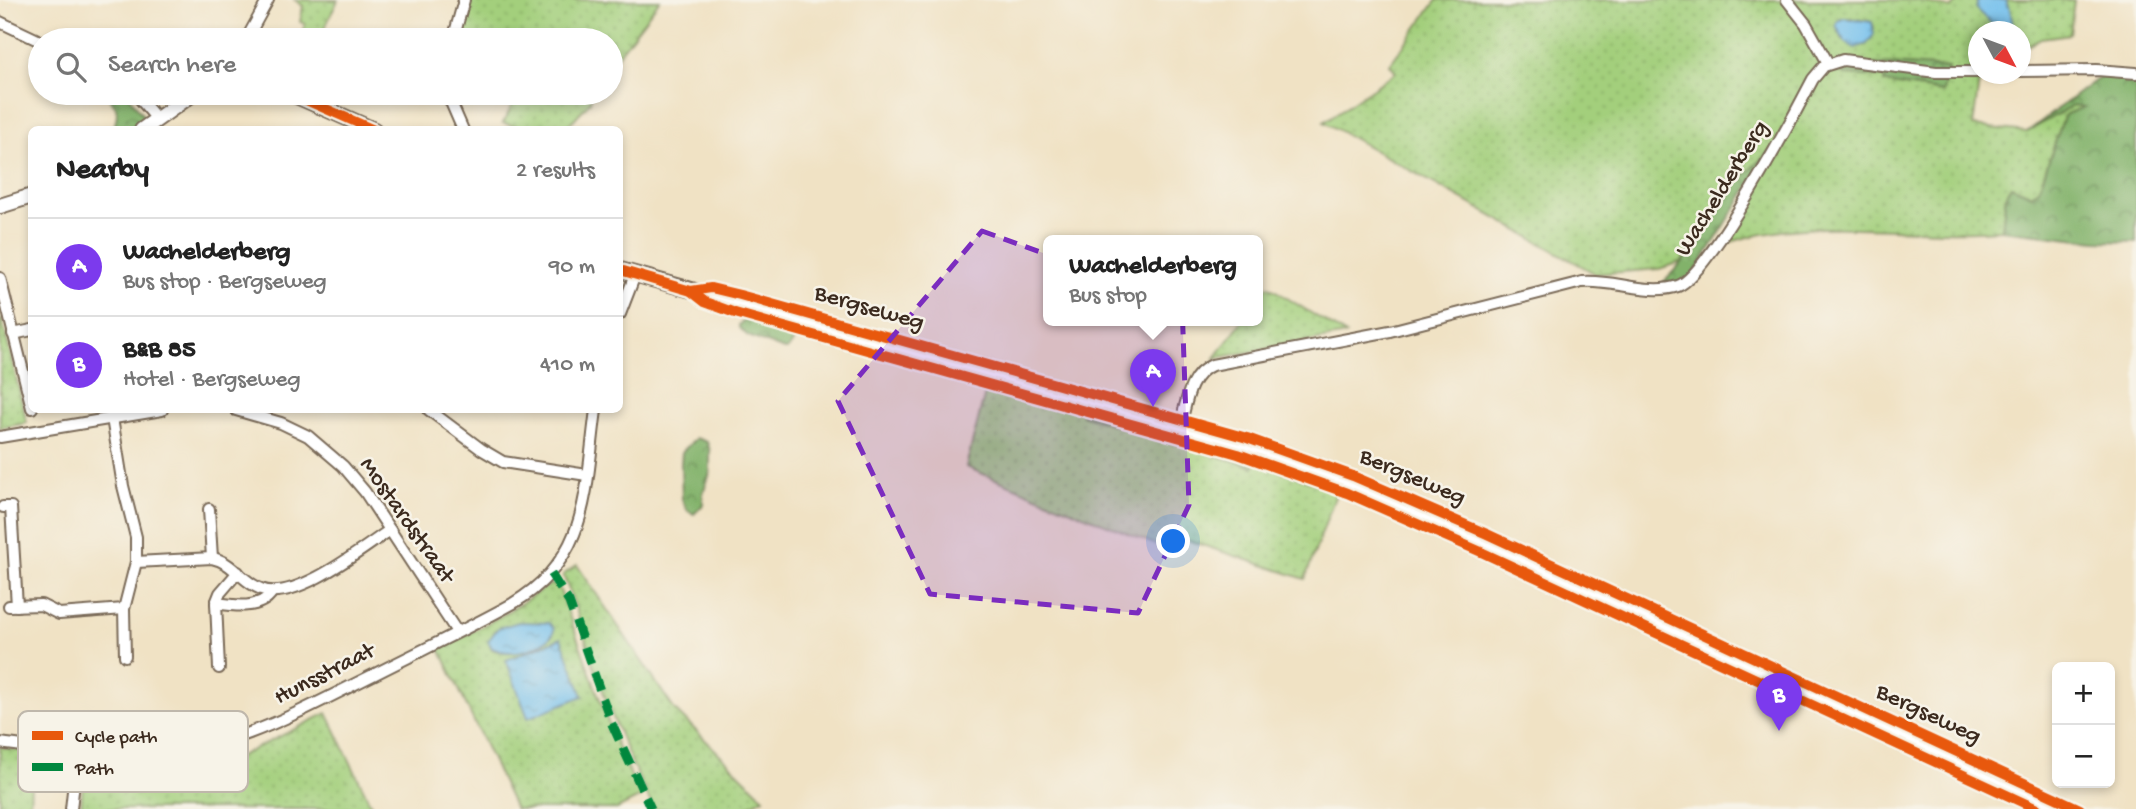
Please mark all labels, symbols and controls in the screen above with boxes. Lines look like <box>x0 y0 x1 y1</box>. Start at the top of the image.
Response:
north arrow <box>1968 21 2031 84</box>
search box <box>28 28 623 105</box>
icon: search <box>52 48 90 86</box>
text: Search here <box>108 51 236 82</box>
street label: Wachelderberg <box>1670 116 1776 262</box>
text: Nearby <box>56 154 149 189</box>
text: 2 results <box>516 158 595 185</box>
popup <box>1043 235 1263 326</box>
text: Wachelderberg <box>123 238 290 269</box>
text: Wachelderberg <box>1069 252 1237 283</box>
text: A <box>72 254 86 281</box>
text: 90 m <box>549 254 595 281</box>
text: Bus stop · Bergseweg <box>123 269 327 296</box>
street label: Bergseweg <box>810 279 927 338</box>
text: Bus stop <box>1069 283 1147 310</box>
text: B&B 85 <box>123 336 196 367</box>
pin: A <box>1130 349 1176 407</box>
text: B <box>73 352 85 379</box>
text: 410 m <box>540 352 595 379</box>
text: Hotel · Bergseweg <box>123 367 300 394</box>
street label: Bergseweg <box>1354 442 1470 513</box>
street label: Mostardstraat <box>352 452 461 591</box>
your location <box>1156 524 1190 558</box>
street label: Hunsstraat <box>270 636 382 713</box>
map controls <box>2052 662 2115 788</box>
button: + <box>2052 662 2115 725</box>
pin: B <box>1756 673 1802 731</box>
street label: Bergseweg <box>1870 678 1985 752</box>
legend <box>18 711 248 792</box>
button: − <box>2052 725 2115 788</box>
text: Cycle path <box>75 727 157 750</box>
text: Path <box>74 759 114 782</box>

